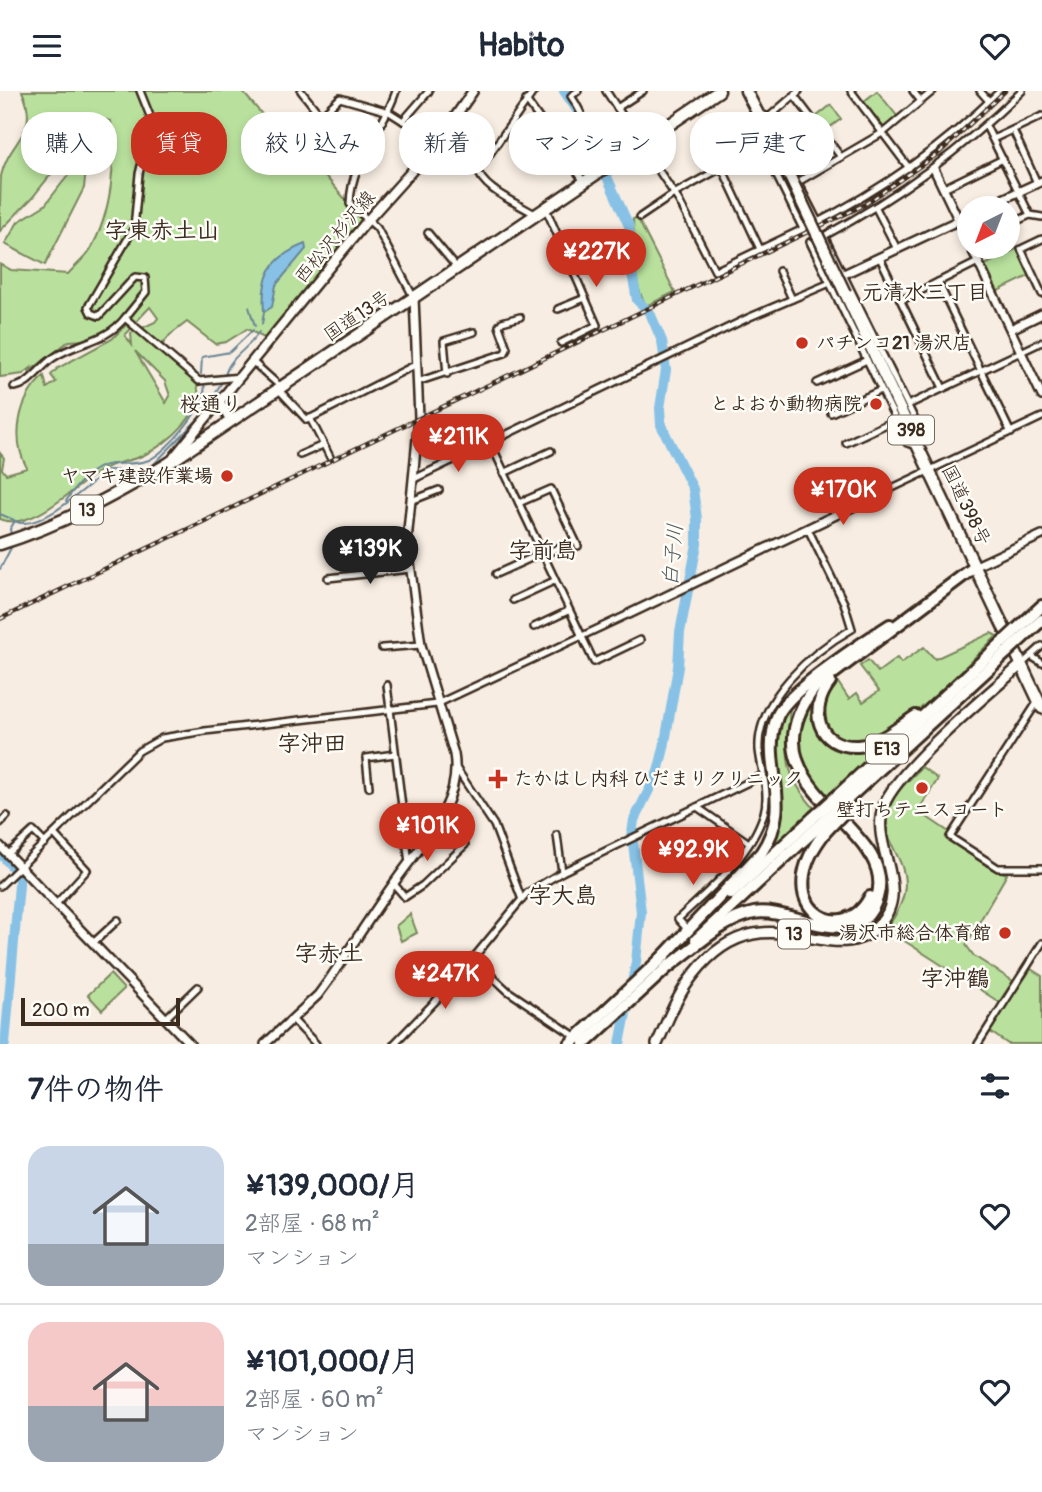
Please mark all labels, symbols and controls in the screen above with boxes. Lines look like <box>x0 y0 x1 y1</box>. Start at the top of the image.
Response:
text: Habito <box>478 26 564 66</box>
icon: menu <box>28 27 66 65</box>
icon: heart <box>976 27 1014 65</box>
chip: 購入 <box>21 112 117 175</box>
chip: 賃貸 <box>131 112 227 175</box>
chip: 絞り込み <box>241 112 385 175</box>
chip: 新着 <box>399 112 495 175</box>
chip: マンション <box>509 112 676 175</box>
chip: 一戸建て <box>690 112 834 175</box>
street label: 西松沢杉沢線 <box>289 186 381 288</box>
north arrow <box>957 196 1020 259</box>
map controls <box>957 196 1020 259</box>
district label: 字東赤土山 <box>105 216 220 245</box>
pin: ¥227K <box>547 229 645 289</box>
text: ¥227K <box>562 237 630 266</box>
district label: 元清水三丁目 <box>862 279 988 306</box>
street label: 国道13号 <box>319 285 395 347</box>
place label: パチンコ21 湯沢店 <box>816 331 971 355</box>
marker: パチンコ21 湯沢店 <box>794 335 810 351</box>
district label: 桜通り <box>180 391 243 418</box>
place label: とよおか動物病院 <box>710 392 862 416</box>
marker: とよおか動物病院 <box>868 396 884 412</box>
pin: ¥211K <box>409 415 507 474</box>
road number: 398 <box>888 415 934 445</box>
text: ¥211K <box>428 422 488 451</box>
street label: 国道398号 <box>936 461 996 549</box>
place label: ヤマキ建設作業場 <box>61 464 213 488</box>
pin: ¥170K <box>794 467 892 527</box>
marker: ヤマキ建設作業場 <box>219 468 235 484</box>
text: ¥170K <box>810 475 876 504</box>
road number: 13 <box>71 495 103 524</box>
water label: 白子川 <box>657 522 689 588</box>
pin: ¥139K <box>321 526 419 586</box>
text: ¥139K <box>338 534 402 563</box>
district label: 字前島 <box>509 536 578 565</box>
district label: 字沖田 <box>278 729 347 758</box>
road number: E13 <box>866 735 908 763</box>
place label: たかはし内科 ひだまりクリニック <box>514 767 803 791</box>
marker: たかはし内科 ひだまりクリニック <box>488 769 508 789</box>
marker: 壁打ちテニスコート <box>914 780 930 796</box>
place label: 壁打ちテニスコート <box>836 798 1008 822</box>
pin: ¥101K <box>378 803 476 863</box>
text: ¥101K <box>395 811 459 840</box>
pin: ¥92.9K <box>636 827 750 887</box>
text: ¥92.9K <box>657 835 729 864</box>
district label: 字大島 <box>529 881 598 910</box>
road number: 13 <box>778 919 810 949</box>
place label: 湯沢市総合体育館 <box>839 921 991 945</box>
marker: 湯沢市総合体育館 <box>997 925 1013 941</box>
district label: 字赤土 <box>295 939 364 968</box>
pin: ¥247K <box>396 951 494 1011</box>
text: ¥247K <box>411 959 479 988</box>
district label: 字沖鶴 <box>921 964 990 993</box>
scale bar <box>21 995 180 1027</box>
text: 200 m <box>32 998 90 1022</box>
icon: filters <box>976 1067 1014 1105</box>
text: 7件の物件 <box>28 1071 164 1108</box>
text: ¥139,000/月 <box>245 1167 420 1204</box>
icon: home <box>84 1174 168 1258</box>
icon: heart <box>976 1197 1014 1235</box>
text: 2部屋 · 68 m² <box>245 1209 380 1238</box>
text: マンション <box>245 1243 359 1272</box>
text: ¥101,000/月 <box>245 1343 420 1380</box>
icon: home <box>84 1350 168 1434</box>
icon: heart <box>976 1373 1014 1411</box>
text: 2部屋 · 60 m² <box>245 1385 384 1414</box>
text: マンション <box>245 1419 359 1448</box>

